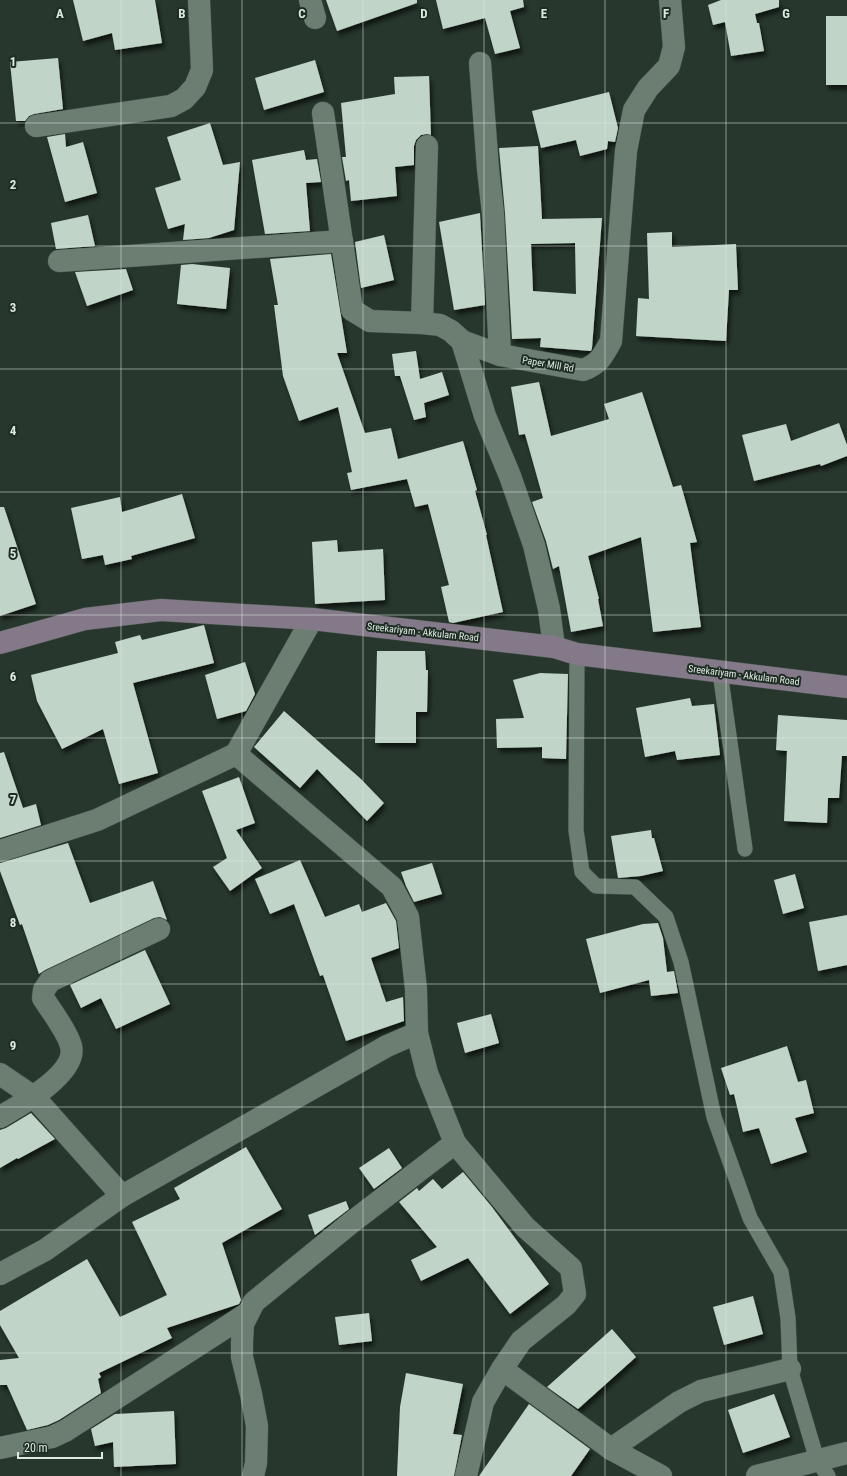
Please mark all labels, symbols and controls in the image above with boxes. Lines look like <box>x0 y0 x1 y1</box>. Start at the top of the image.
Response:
text: A <box>56 6 64 21</box>
text: B <box>178 6 186 21</box>
text: C <box>298 6 306 21</box>
text: D <box>420 6 428 21</box>
text: E <box>541 6 548 21</box>
text: F <box>663 6 669 21</box>
text: G <box>782 6 790 21</box>
text: 1 <box>10 54 16 69</box>
text: 2 <box>10 177 17 192</box>
text: 3 <box>10 300 16 315</box>
street label: Paper Mill Rd <box>521 354 575 374</box>
text: 4 <box>10 423 17 438</box>
text: 5 <box>10 546 17 561</box>
street label: Sreekariyam - Akkulam Road <box>367 621 479 643</box>
street label: Sreekariyam - Akkulam Road <box>688 663 800 687</box>
text: 6 <box>10 669 17 684</box>
text: 7 <box>10 792 17 807</box>
text: 8 <box>10 915 16 930</box>
text: 9 <box>10 1038 16 1053</box>
scale bar <box>18 1434 102 1460</box>
text: 20 m <box>24 1441 48 1455</box>

